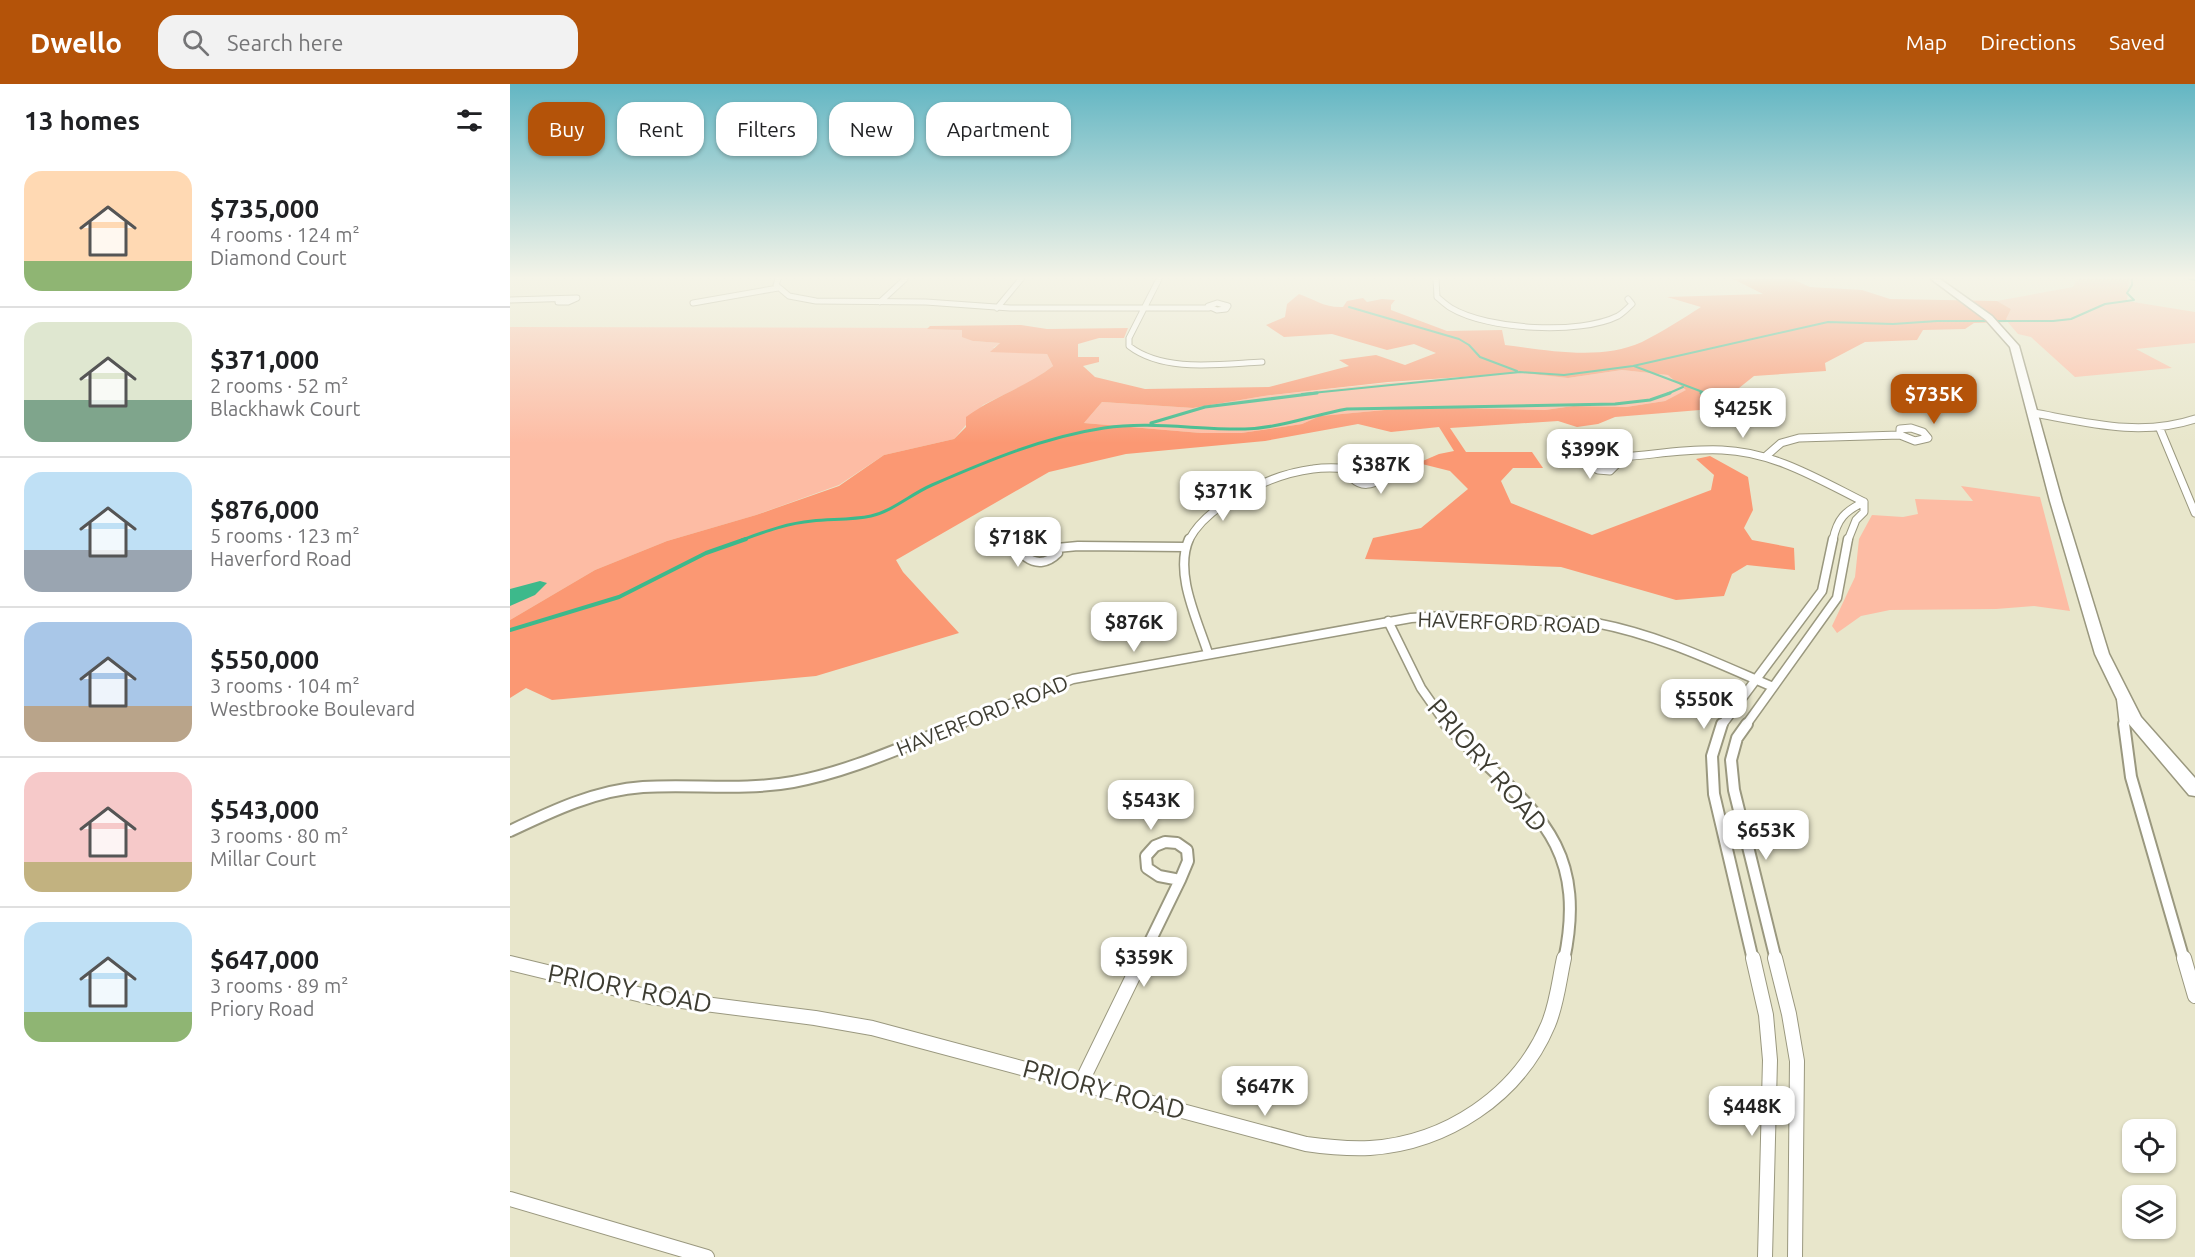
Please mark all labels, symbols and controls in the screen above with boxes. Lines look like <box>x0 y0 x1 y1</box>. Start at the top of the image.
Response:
search box <box>158 15 578 69</box>
icon: search <box>179 26 212 59</box>
text: Dwello <box>30 27 122 58</box>
text: Search here <box>227 30 343 55</box>
text: Map <box>1906 30 1947 54</box>
text: Directions <box>1980 30 2076 54</box>
text: Saved <box>2109 30 2165 54</box>
chip: Buy <box>528 102 605 156</box>
chip: Rent <box>617 102 704 156</box>
chip: Filters <box>716 102 817 156</box>
chip: New <box>829 102 914 156</box>
chip: Apartment <box>926 102 1071 156</box>
icon: filters <box>453 104 486 137</box>
text: 13 homes <box>24 106 140 135</box>
text: $735,000 <box>210 194 319 223</box>
icon: home <box>72 195 144 267</box>
text: 4 rooms · 124 m² <box>210 223 360 246</box>
text: Diamond Court <box>210 246 347 269</box>
text: $371,000 <box>210 345 319 374</box>
icon: home <box>72 346 144 418</box>
text: 2 rooms · 52 m² <box>210 374 348 397</box>
pin: $735K <box>1892 374 1976 425</box>
text: $735K <box>1905 382 1963 405</box>
pin: $425K <box>1701 388 1785 439</box>
text: $425K <box>1714 396 1772 419</box>
text: Blackhawk Court <box>210 397 360 420</box>
pin: $399K <box>1548 429 1632 480</box>
text: $399K <box>1561 437 1619 460</box>
pin: $387K <box>1339 444 1423 495</box>
text: $387K <box>1352 452 1410 475</box>
pin: $371K <box>1181 471 1265 522</box>
text: $371K <box>1194 479 1252 502</box>
text: $876,000 <box>210 495 319 524</box>
icon: home <box>72 496 144 568</box>
pin: $718K <box>976 517 1060 568</box>
text: 5 rooms · 123 m² <box>210 524 360 547</box>
text: $718K <box>989 525 1047 548</box>
text: Haverford Road <box>210 547 352 570</box>
pin: $876K <box>1092 602 1176 653</box>
street label: HAVERFORD ROAD <box>1417 607 1601 637</box>
text: $876K <box>1105 610 1163 633</box>
text: $550,000 <box>210 645 319 674</box>
icon: home <box>72 646 144 718</box>
street label: HAVERFORD ROAD <box>893 670 1071 760</box>
text: 3 rooms · 104 m² <box>210 674 360 697</box>
pin: $550K <box>1662 679 1746 730</box>
text: $550K <box>1675 687 1733 710</box>
street label: PRIORY ROAD <box>1422 693 1554 837</box>
text: Westbrooke Boulevard <box>210 697 415 720</box>
pin: $543K <box>1109 780 1193 831</box>
text: $543K <box>1122 788 1180 811</box>
text: $543,000 <box>210 795 319 824</box>
icon: home <box>72 796 144 868</box>
pin: $653K <box>1724 810 1808 861</box>
text: $653K <box>1737 818 1795 841</box>
text: 3 rooms · 80 m² <box>210 824 348 847</box>
text: Millar Court <box>210 847 316 870</box>
pin: $359K <box>1102 937 1186 988</box>
text: $647,000 <box>210 945 319 974</box>
text: $359K <box>1115 945 1173 968</box>
icon: home <box>72 946 144 1018</box>
street label: PRIORY ROAD <box>545 958 715 1018</box>
text: 3 rooms · 89 m² <box>210 974 348 997</box>
text: Priory Road <box>210 997 314 1020</box>
street label: PRIORY ROAD <box>1020 1053 1188 1125</box>
pin: $647K <box>1223 1066 1307 1117</box>
text: $647K <box>1236 1074 1294 1097</box>
pin: $448K <box>1710 1086 1794 1137</box>
text: $448K <box>1723 1094 1781 1117</box>
map controls <box>2122 1119 2176 1239</box>
button: locate <box>2122 1119 2176 1173</box>
button: layers <box>2122 1185 2176 1239</box>

